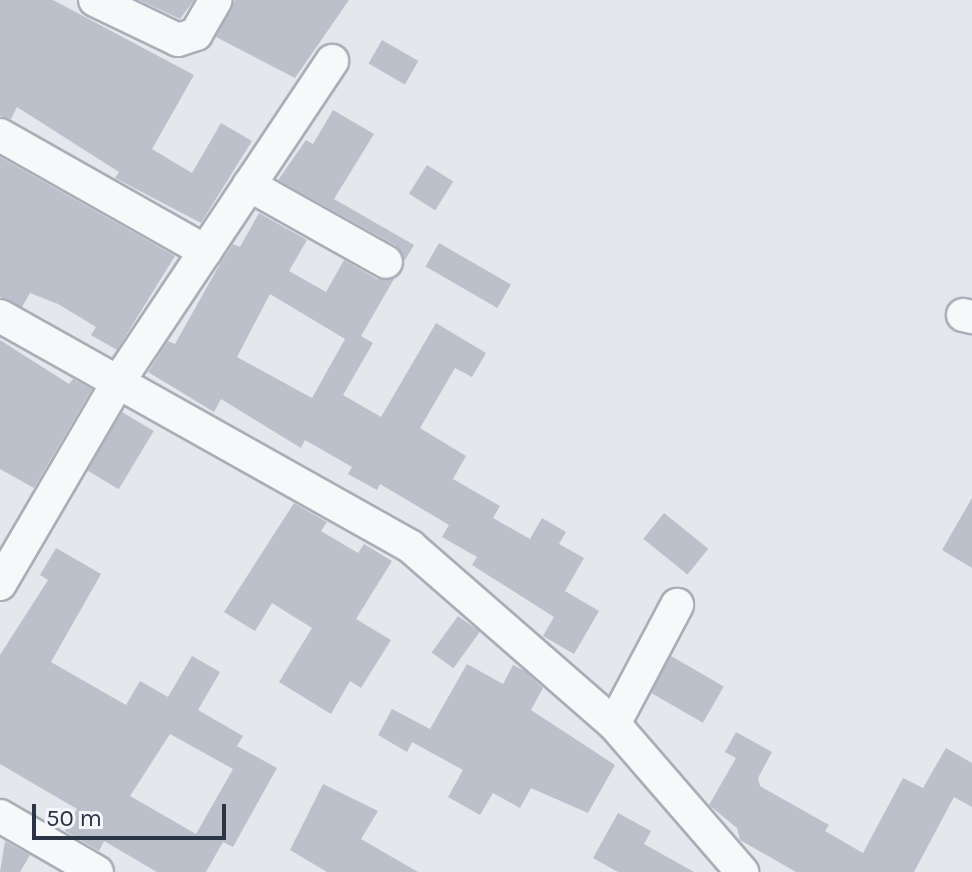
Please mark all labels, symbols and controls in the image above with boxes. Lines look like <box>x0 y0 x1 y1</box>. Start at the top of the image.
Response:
scale bar <box>36 788 230 838</box>
text: 50 m <box>46 804 102 832</box>

